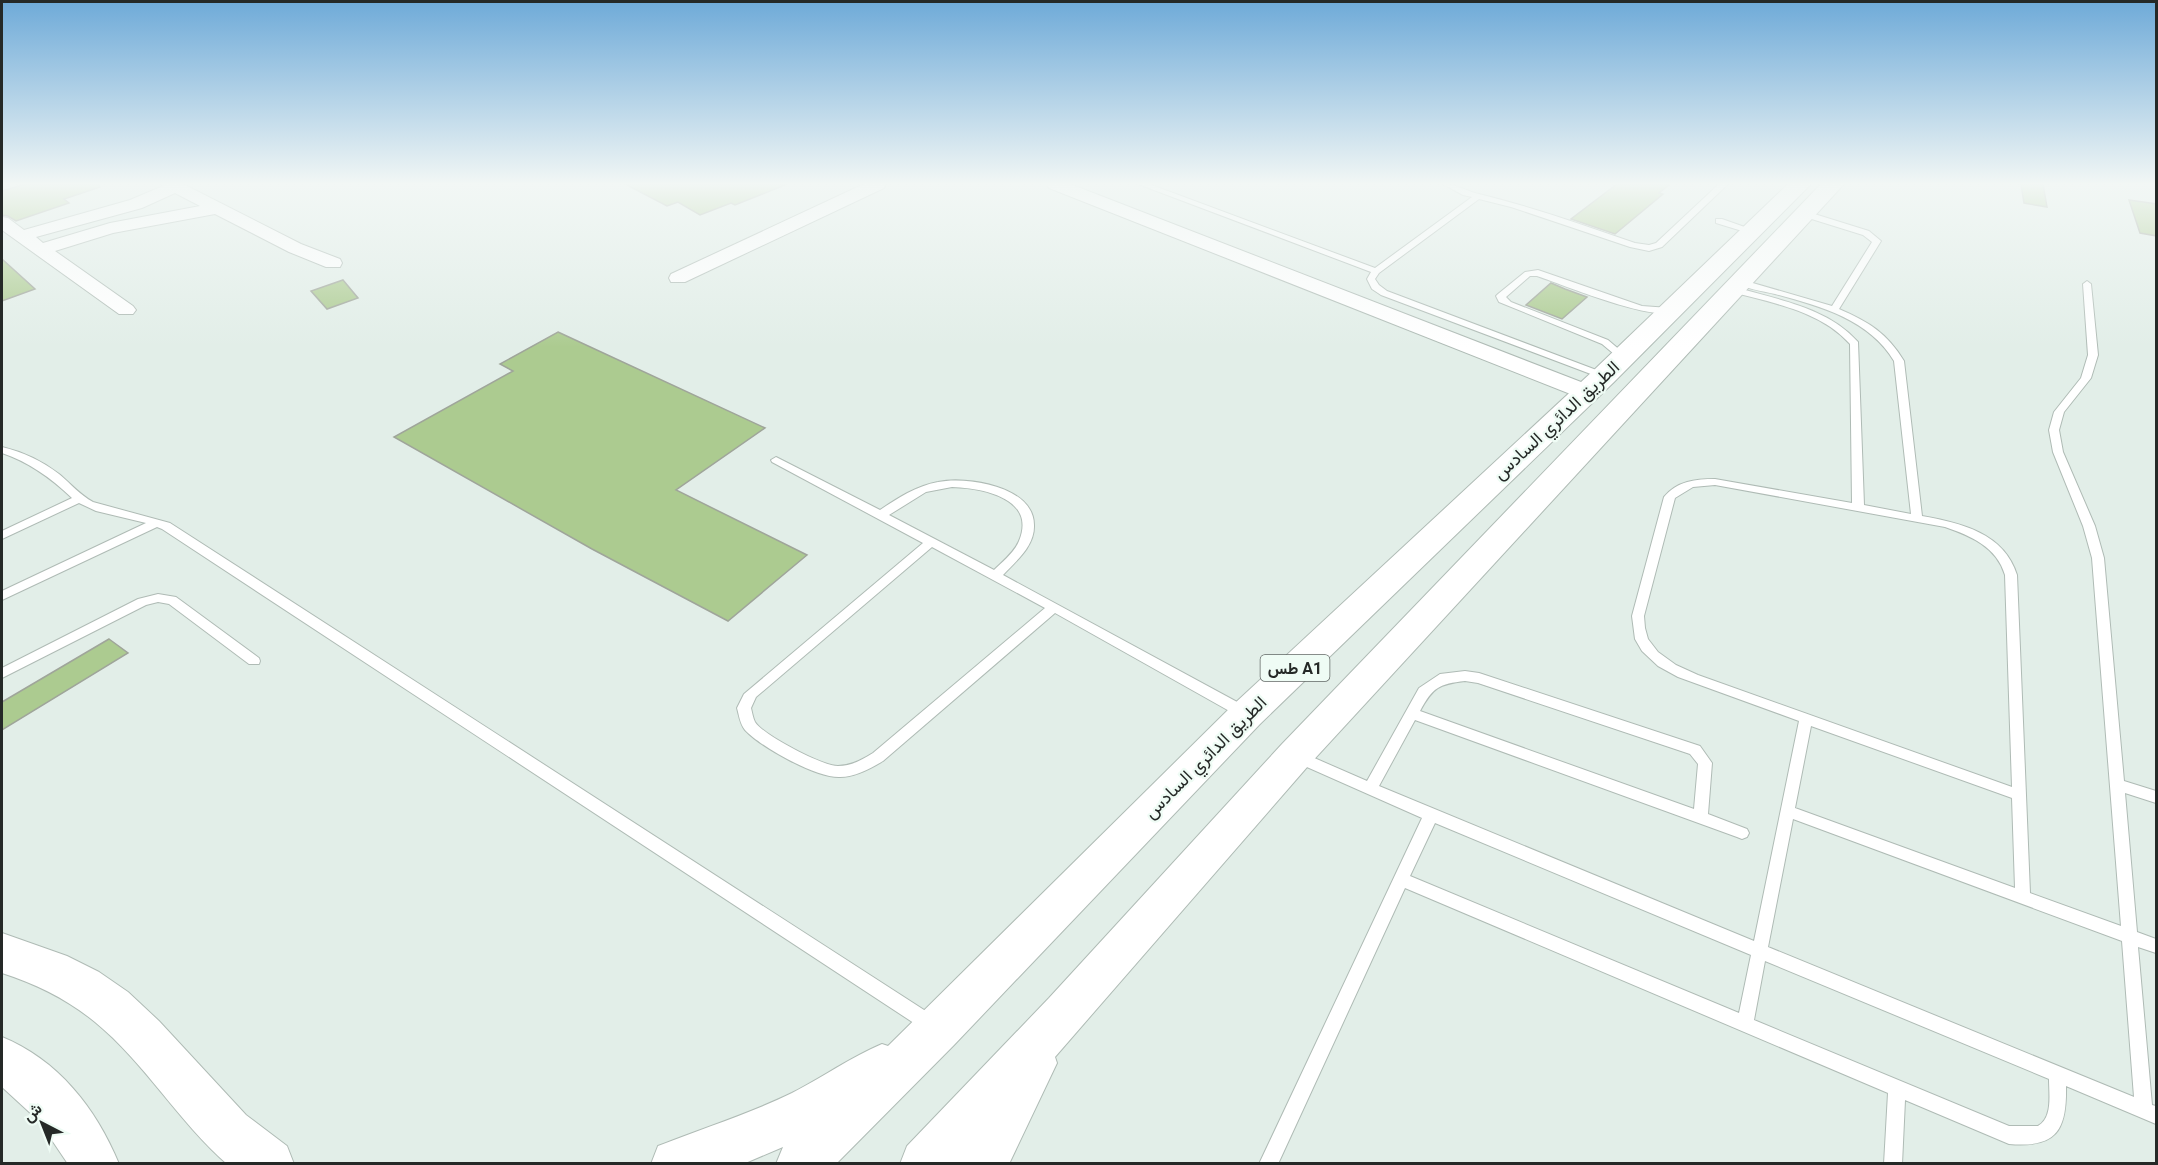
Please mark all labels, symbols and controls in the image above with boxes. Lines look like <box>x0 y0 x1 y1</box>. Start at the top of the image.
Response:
street label: الطريق الدائري السادس <box>1489 356 1627 487</box>
road number: طس A1 <box>1260 655 1330 681</box>
street label: الطريق الدائري السادس <box>1139 691 1274 826</box>
north arrow <box>12 1093 72 1153</box>
text: ش <box>19 1099 46 1126</box>

